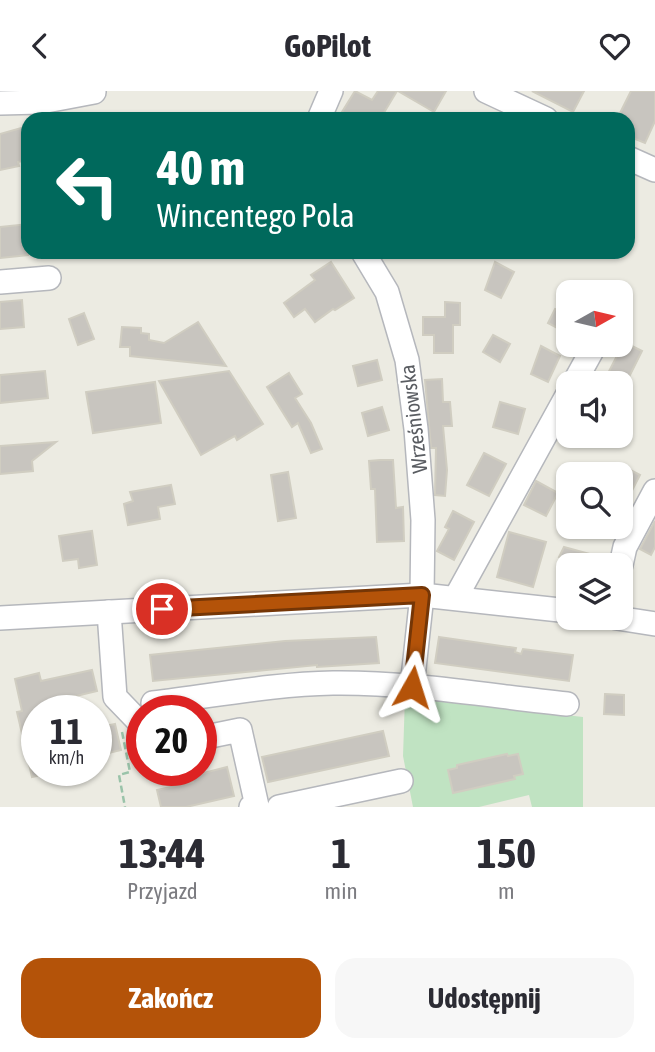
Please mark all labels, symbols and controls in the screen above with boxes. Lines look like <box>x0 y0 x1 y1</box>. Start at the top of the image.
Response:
icon: back <box>21 27 59 65</box>
text: GoPilot <box>284 27 371 64</box>
icon: heart <box>596 27 634 65</box>
text: 40 m <box>157 139 245 195</box>
icon: left <box>42 140 133 231</box>
text: Wincentego Pola <box>157 197 355 234</box>
north arrow <box>556 280 634 357</box>
map controls <box>556 280 633 630</box>
street label: Wrześniowska <box>394 363 432 475</box>
button: sound <box>556 371 633 448</box>
button: search <box>556 462 633 539</box>
button: layers <box>556 553 633 630</box>
pin <box>132 579 192 639</box>
icon: arrive <box>143 590 181 628</box>
position arrow <box>375 650 449 724</box>
speed limit sign: 20 <box>126 695 217 786</box>
text: 11 <box>50 711 83 751</box>
text: km/h <box>49 747 84 768</box>
text: 13:44 <box>119 829 206 877</box>
text: 1 <box>331 829 351 877</box>
text: 150 <box>477 829 536 877</box>
text: Przyjazd <box>127 878 198 904</box>
text: min <box>325 878 358 904</box>
text: m <box>498 878 515 904</box>
button: Zakończ <box>21 958 321 1038</box>
button: Udostępnij <box>335 958 634 1038</box>

